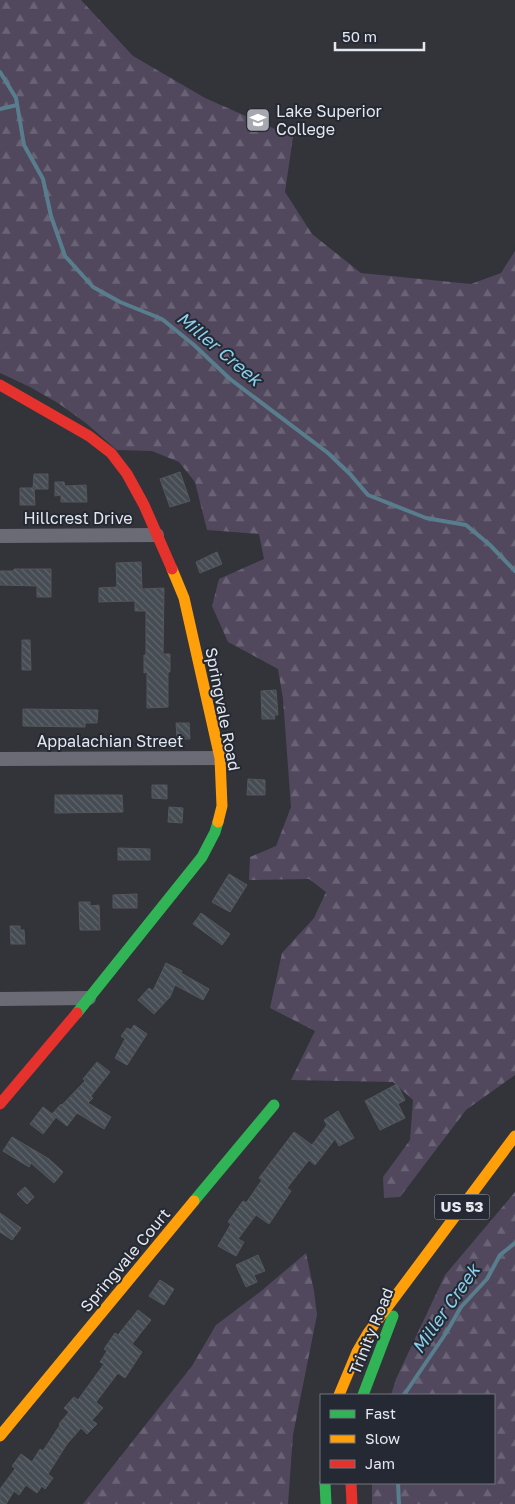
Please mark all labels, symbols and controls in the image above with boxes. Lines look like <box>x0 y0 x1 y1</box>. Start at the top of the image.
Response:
scale bar <box>335 20 424 52</box>
text: 50 m <box>342 27 377 45</box>
place label: Lake Superior College <box>276 101 382 139</box>
school or university icon: Lake Superior College <box>245 107 271 133</box>
water label: Miller Creek <box>173 306 268 391</box>
street label: Hillcrest Drive <box>23 508 133 528</box>
street label: Springvale Road <box>201 646 245 772</box>
street label: Appalachian Street <box>37 731 183 751</box>
road number: US 53 <box>434 1194 490 1220</box>
street label: Springvale Court <box>76 1204 174 1316</box>
water label: Miller Creek <box>406 1258 485 1357</box>
street label: Trinity Road <box>344 1285 398 1377</box>
legend <box>320 1394 495 1484</box>
text: Fast <box>365 1404 396 1422</box>
text: Slow <box>365 1429 400 1447</box>
text: Jam <box>365 1454 395 1472</box>

